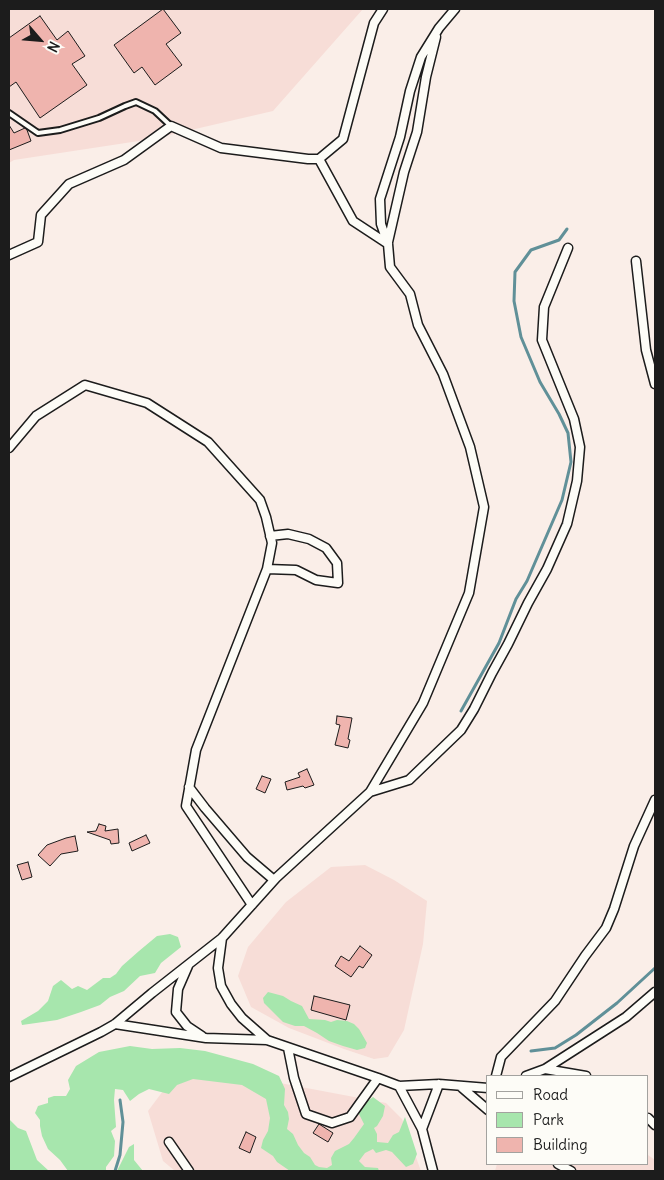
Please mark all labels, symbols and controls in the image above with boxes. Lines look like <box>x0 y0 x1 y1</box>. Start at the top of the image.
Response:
north arrow <box>15 15 65 65</box>
text: N <box>43 38 64 55</box>
legend <box>487 1075 649 1165</box>
text: Road <box>533 1085 568 1104</box>
text: Park <box>533 1110 564 1129</box>
text: Building <box>533 1135 588 1154</box>

